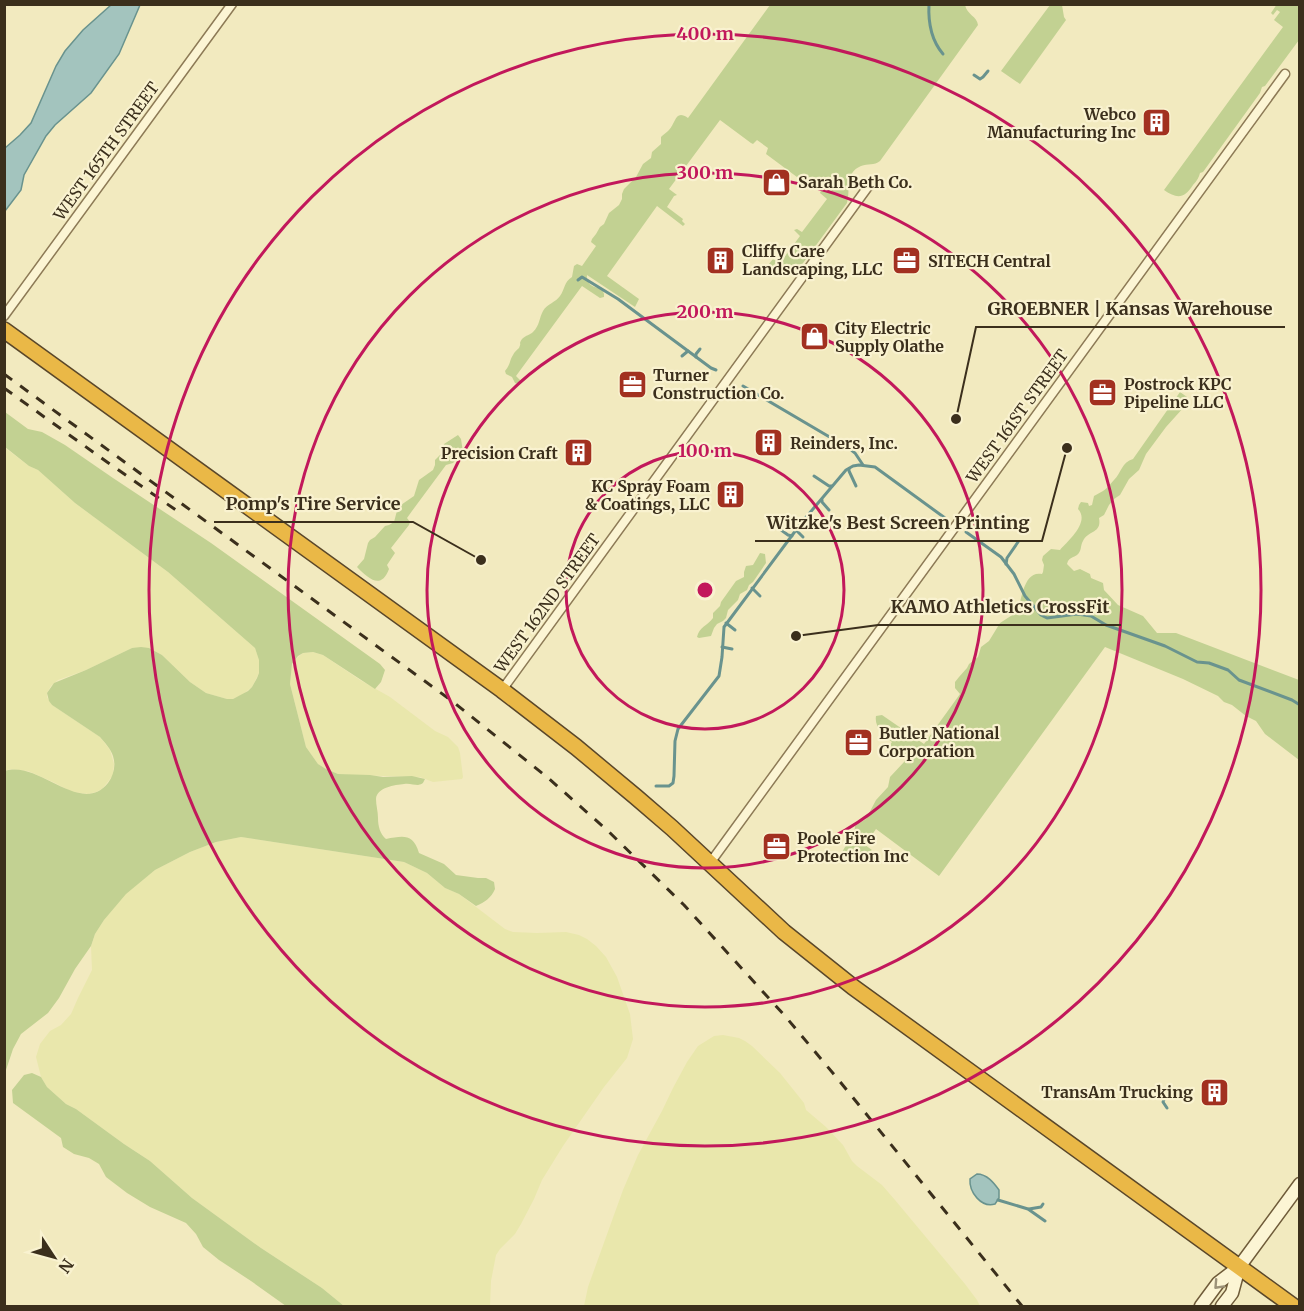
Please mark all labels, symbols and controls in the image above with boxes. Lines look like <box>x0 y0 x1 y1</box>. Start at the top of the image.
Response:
text: 400 m <box>676 22 734 45</box>
street label: WEST 165TH STREET <box>49 78 163 225</box>
place label: Webco Manufacturing Inc <box>987 104 1136 142</box>
building icon: Webco Manufacturing Inc <box>1141 107 1173 139</box>
text: 300 m <box>677 161 733 184</box>
shop icon: Sarah Beth Co. <box>761 166 793 198</box>
place label: Sarah Beth Co. <box>798 172 912 192</box>
place label: Cliffy Care Landscaping, LLC <box>742 241 883 280</box>
building icon: Cliffy Care Landscaping, LLC <box>705 244 737 276</box>
office icon: SITECH Central <box>891 245 923 277</box>
place label: SITECH Central <box>928 251 1051 271</box>
callout: GROEBNER | Kansas Warehouse <box>976 291 1285 327</box>
text: GROEBNER | Kansas Warehouse <box>987 297 1273 320</box>
text: 200 m <box>677 300 733 323</box>
place label: City Electric Supply Olathe <box>835 318 944 356</box>
shop icon: City Electric Supply Olathe <box>798 321 830 353</box>
street label: WEST 161ST STREET <box>961 345 1072 487</box>
place label: Turner Construction Co. <box>653 365 784 403</box>
office icon: Turner Construction Co. <box>616 368 648 400</box>
place label: Postrock KPC Pipeline LLC <box>1124 374 1232 412</box>
office icon: Postrock KPC Pipeline LLC <box>1087 377 1119 409</box>
building icon: Reinders, Inc. <box>753 427 785 459</box>
place label: Reinders, Inc. <box>790 433 898 454</box>
building icon: Precision Craft <box>563 437 595 469</box>
text: 100 m <box>678 439 732 462</box>
place label: Precision Craft <box>441 443 559 463</box>
place label: KC Spray Foam & Coatings, LLC <box>585 476 710 515</box>
building icon: KC Spray Foam & Coatings, LLC <box>715 479 747 511</box>
callout: Pomp's Tire Service <box>214 486 413 522</box>
text: Pomp's Tire Service <box>225 492 401 515</box>
callout: Witzke's Best Screen Printing <box>755 505 1042 541</box>
text: Witzke's Best Screen Printing <box>766 511 1029 534</box>
street label: WEST 162ND STREET <box>489 530 604 677</box>
centre of rings <box>695 580 715 600</box>
callout: KAMO Athletics CrossFit <box>878 589 1121 625</box>
text: KAMO Athletics CrossFit <box>890 595 1110 618</box>
place label: Butler National Corporation <box>879 723 999 761</box>
office icon: Butler National Corporation <box>842 726 874 758</box>
place label: Poole Fire Protection Inc <box>797 828 909 866</box>
office icon: Poole Fire Protection Inc <box>760 831 792 863</box>
building icon: TransAm Trucking <box>1198 1076 1230 1108</box>
place label: TransAm Trucking <box>1041 1082 1193 1102</box>
north arrow <box>24 1227 84 1287</box>
text: N <box>54 1255 78 1277</box>
one-way arrow <box>1214 1278 1225 1288</box>

